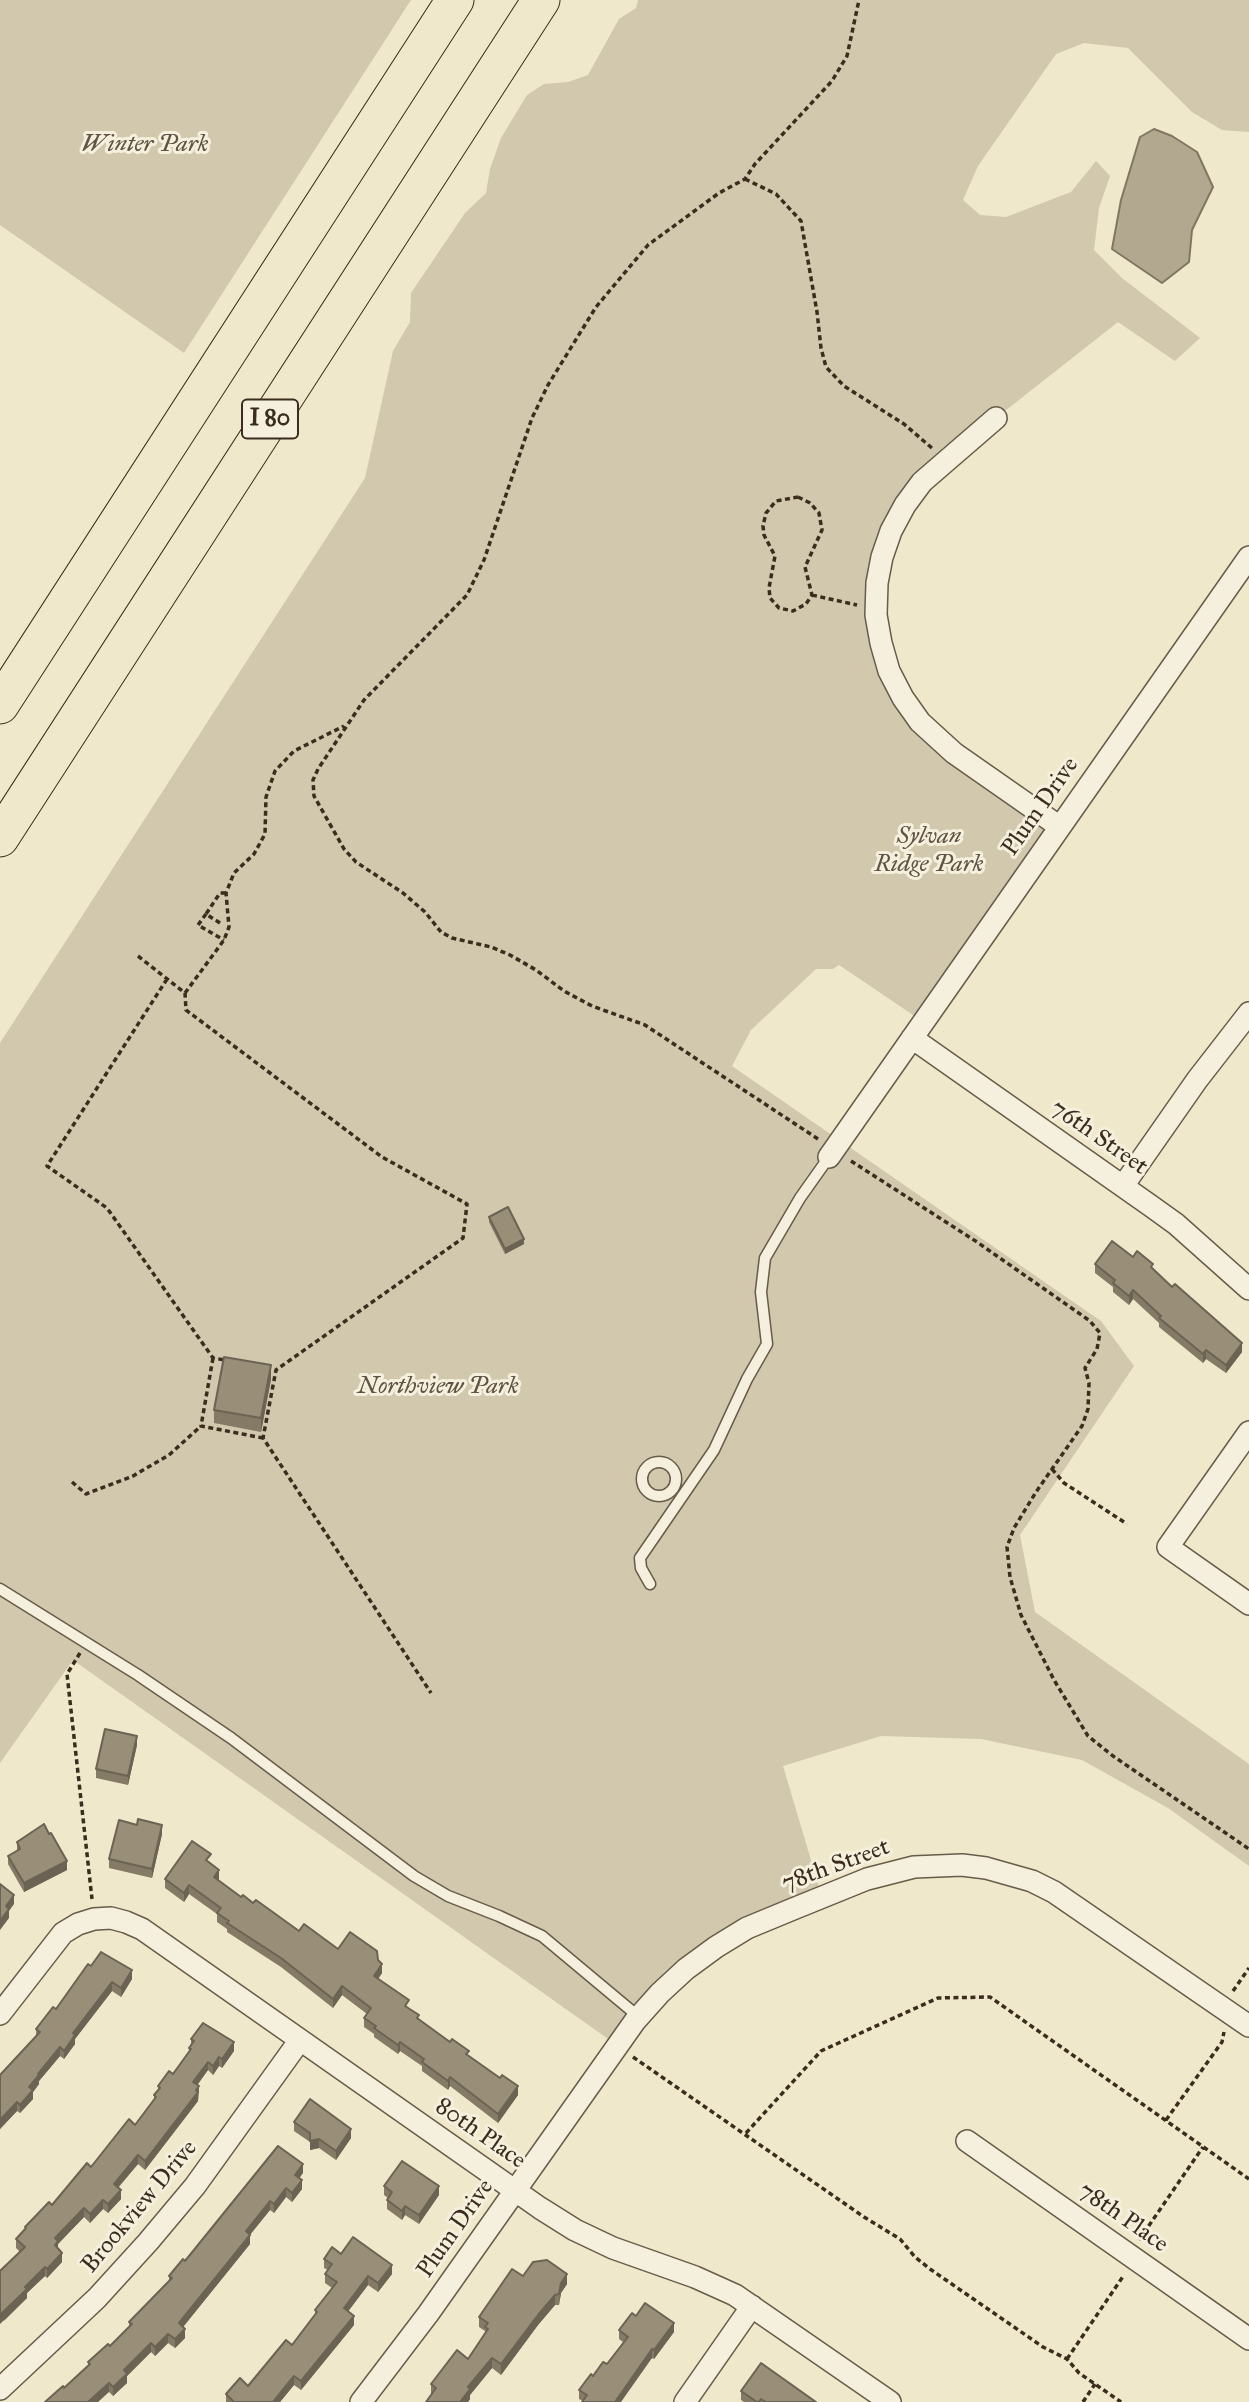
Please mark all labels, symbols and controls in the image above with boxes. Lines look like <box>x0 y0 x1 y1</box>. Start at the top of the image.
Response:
park label: Winter Park <box>82 131 208 159</box>
road number: I 80 <box>242 400 298 438</box>
street label: Plum Drive <box>997 752 1085 862</box>
park label: Sylvan Ridge Park <box>875 823 983 879</box>
street label: 76th Street <box>1045 1094 1153 1182</box>
park label: Northview Park <box>357 1373 519 1401</box>
street label: 78th Street <box>778 1833 894 1899</box>
street label: 80th Place <box>429 2092 531 2176</box>
street label: Brookview Drive <box>76 2135 204 2279</box>
street label: Plum Drive <box>412 2174 500 2284</box>
street label: 78th Place <box>1073 2177 1173 2259</box>

